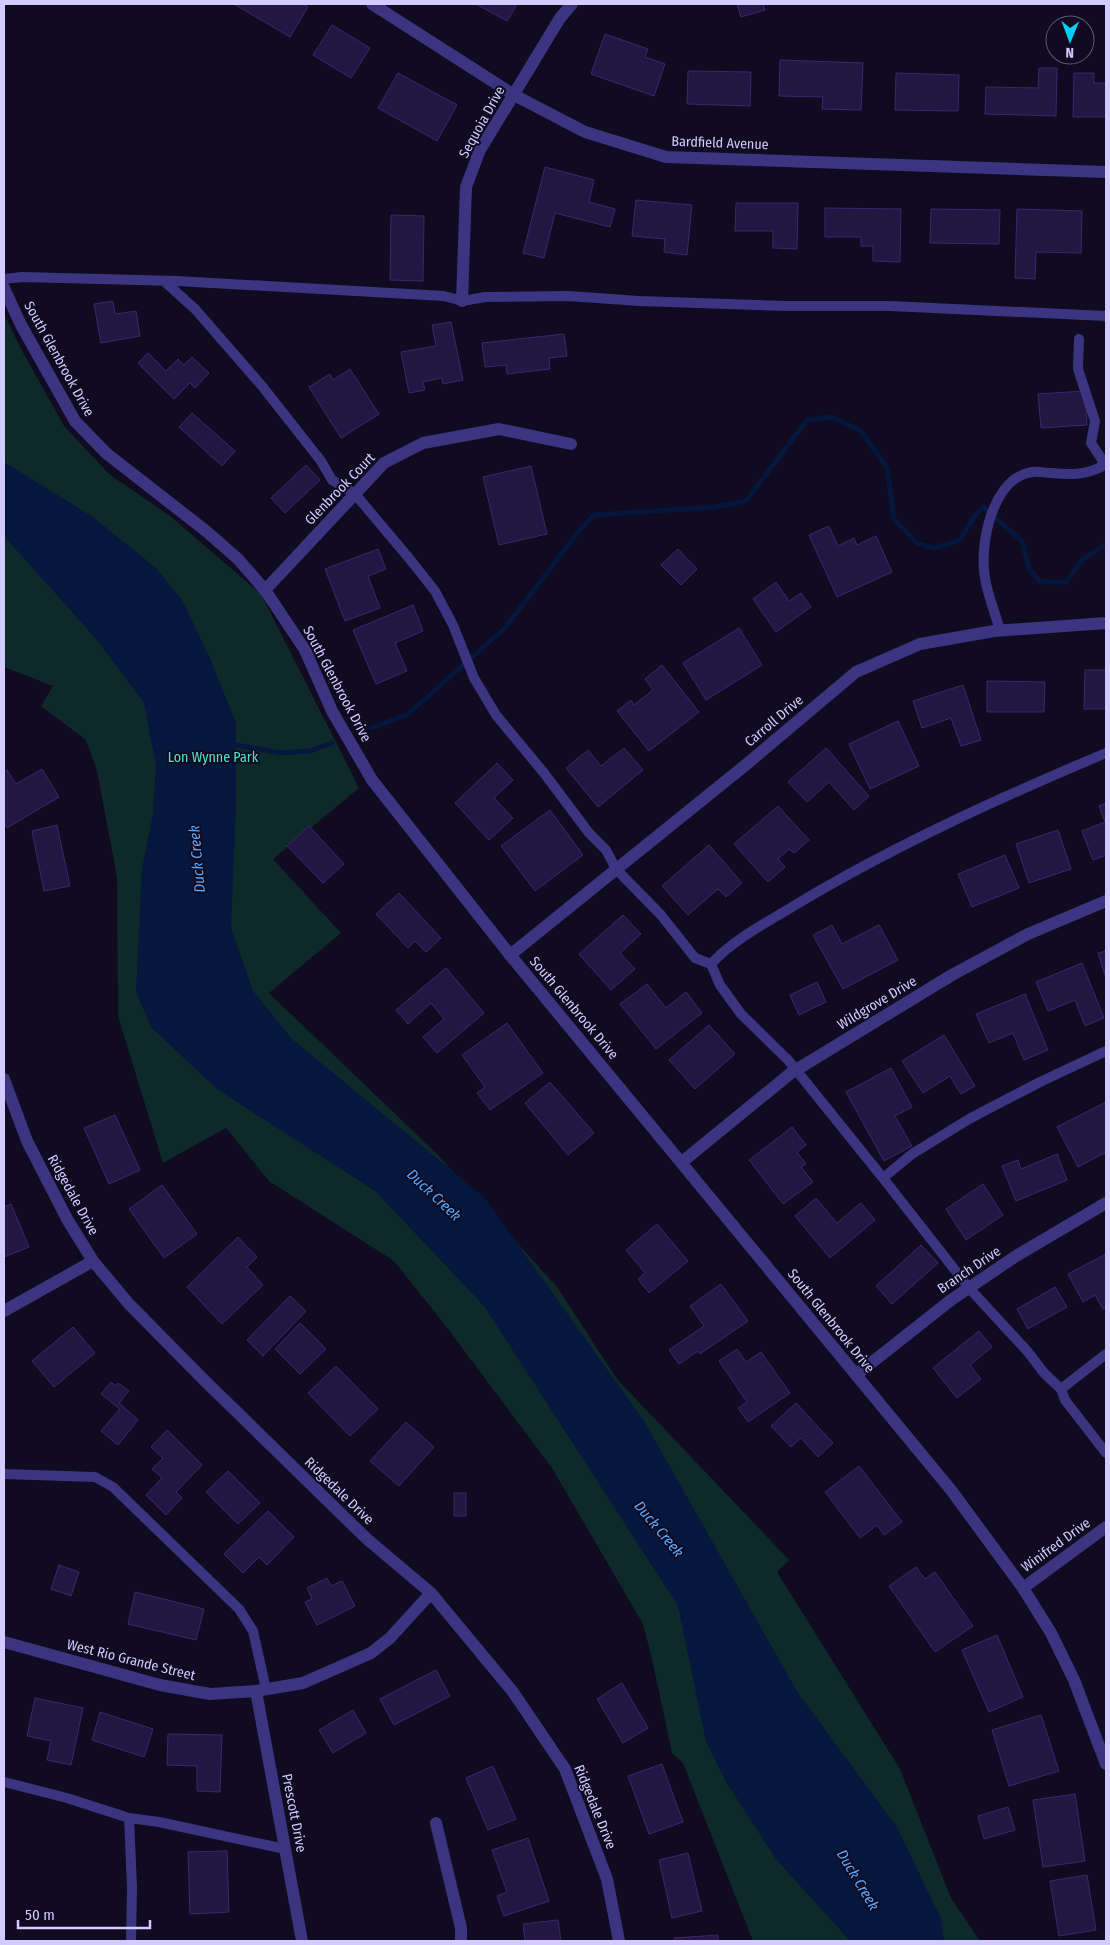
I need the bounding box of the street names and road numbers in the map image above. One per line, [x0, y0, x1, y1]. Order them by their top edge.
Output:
street label: Sequoia Drive [455, 83, 509, 161]
street label: Bardfield Avenue [671, 133, 769, 153]
street label: South Glenbrook Drive [20, 298, 98, 420]
street label: Glenbrook Court [301, 449, 379, 529]
street label: South Glenbrook Drive [299, 623, 375, 745]
street label: Carroll Drive [741, 692, 807, 750]
street label: South Glenbrook Drive [526, 953, 622, 1063]
street label: Wildgrove Drive [834, 973, 920, 1033]
street label: Ridgedale Drive [44, 1152, 102, 1238]
street label: Branch Drive [934, 1243, 1004, 1297]
street label: South Glenbrook Drive [784, 1266, 878, 1377]
street label: Ridgedale Drive [301, 1454, 377, 1528]
street label: Winifred Drive [1018, 1514, 1094, 1576]
street label: West Rio Grande Street [65, 1636, 197, 1684]
street label: Ridgedale Drive [570, 1762, 620, 1852]
street label: Prescott Drive [278, 1772, 310, 1854]

